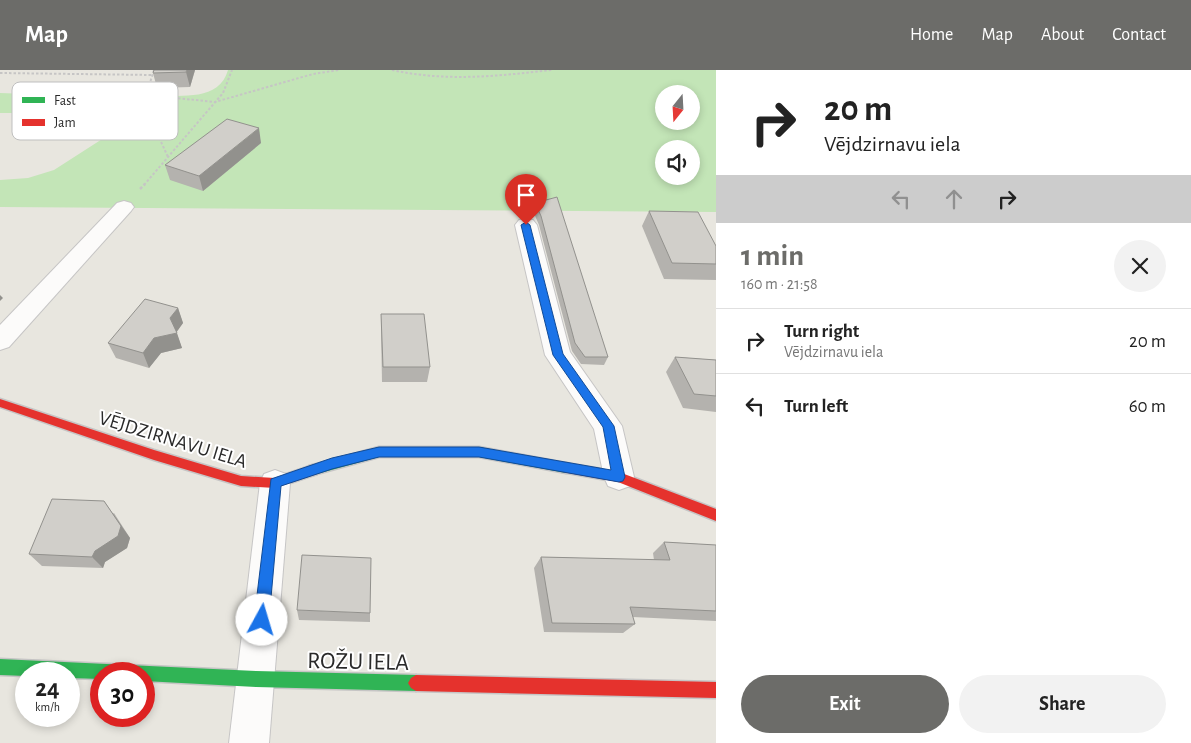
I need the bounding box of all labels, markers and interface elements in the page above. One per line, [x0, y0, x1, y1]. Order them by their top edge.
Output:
text: Map [25, 23, 68, 47]
text: Home [910, 26, 953, 44]
text: Map [981, 26, 1013, 44]
text: About [1041, 26, 1084, 44]
text: Contact [1112, 26, 1166, 44]
legend [12, 82, 178, 140]
north arrow [655, 85, 700, 130]
map controls [655, 85, 700, 185]
icon: right [741, 90, 806, 155]
text: 20 m [824, 92, 892, 127]
text: Fast [54, 94, 76, 108]
text: Jam [54, 116, 76, 130]
text: Vējdzirnavu iela [824, 133, 961, 155]
button: sound [655, 140, 700, 185]
pin [505, 174, 547, 225]
icon: arrive [512, 181, 540, 209]
icon: left [887, 185, 915, 213]
icon: ahead [940, 185, 968, 213]
icon: right [993, 185, 1021, 213]
button: close [1114, 240, 1166, 292]
text: 1 min [741, 241, 804, 271]
text: 160 m · 21:58 [741, 276, 818, 292]
text: Turn right [784, 322, 859, 341]
icon: right [741, 327, 769, 355]
text: 20 m [1129, 332, 1166, 351]
text: Vējdzirnavu iela [784, 344, 883, 360]
icon: left [741, 392, 769, 420]
text: Turn left [784, 397, 848, 416]
text: 60 m [1129, 397, 1166, 416]
street label: VĒJDZIRNAVU IELA [96, 408, 250, 472]
position arrow [235, 593, 287, 645]
street label: ROŽU IELA [307, 648, 409, 675]
speed limit sign: 30 [90, 662, 155, 727]
button: Exit [741, 675, 949, 733]
button: Share [959, 675, 1166, 733]
text: 24 [35, 676, 60, 701]
text: km/h [35, 701, 60, 713]

